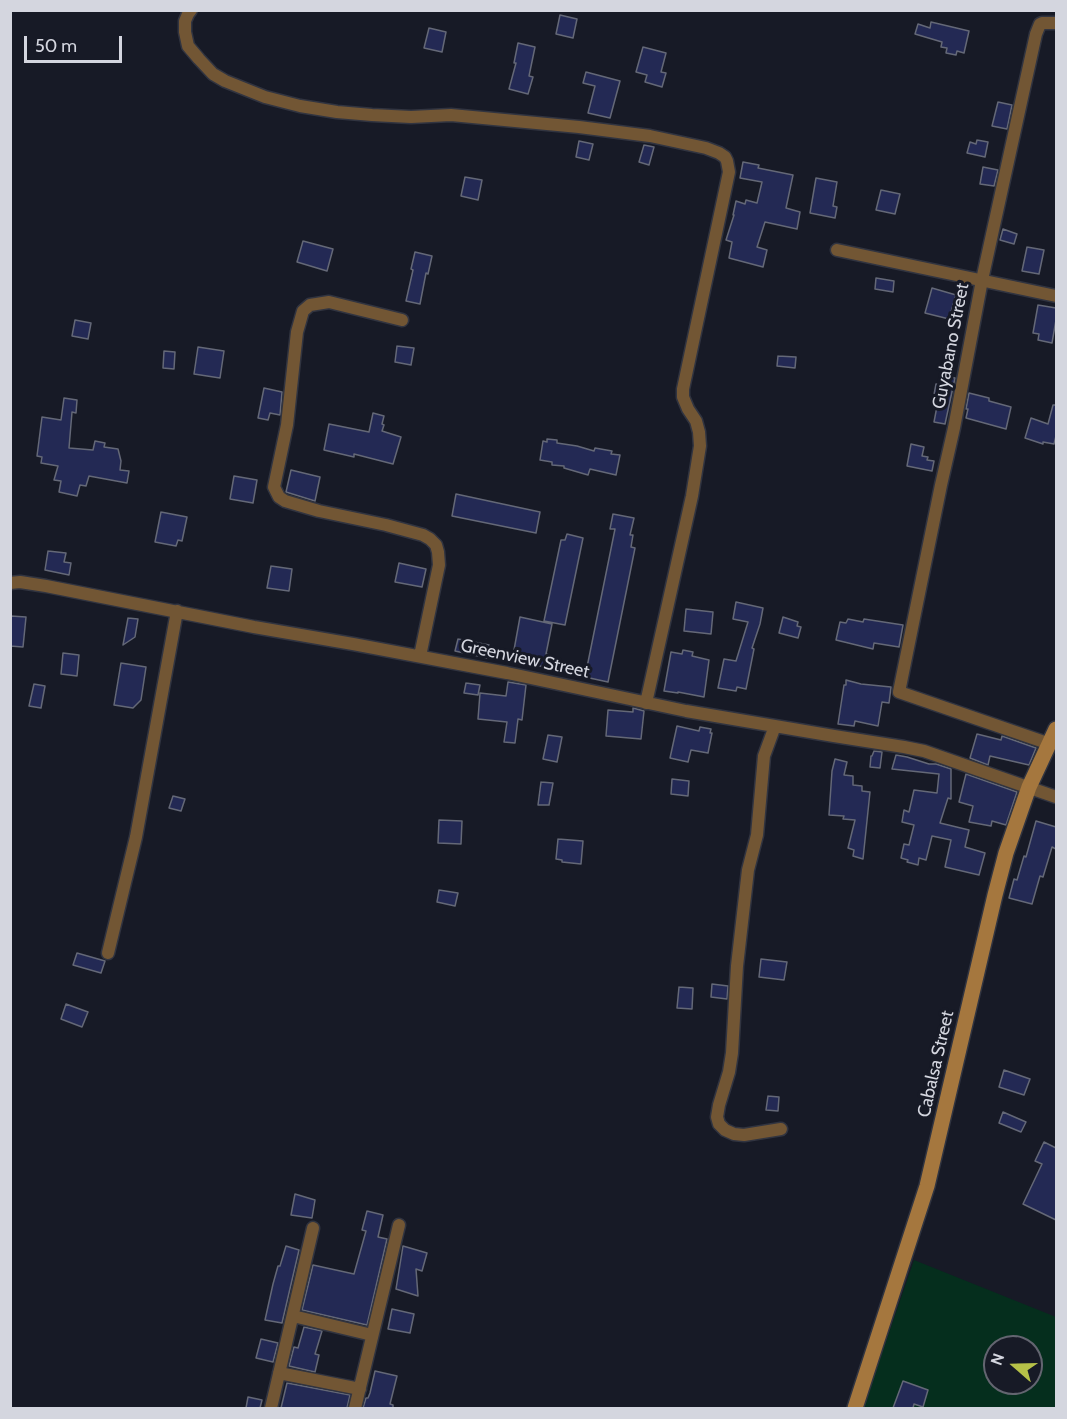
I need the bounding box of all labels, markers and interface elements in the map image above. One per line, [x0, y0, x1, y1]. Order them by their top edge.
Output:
scale bar [27, 24, 124, 62]
text: 50 m [35, 35, 77, 57]
street label: Guyabano Street [928, 281, 974, 411]
street label: Greenview Street [459, 635, 591, 683]
street label: Cabalsa Street [913, 1008, 959, 1120]
north arrow [983, 1335, 1043, 1395]
text: N [987, 1351, 1008, 1368]

